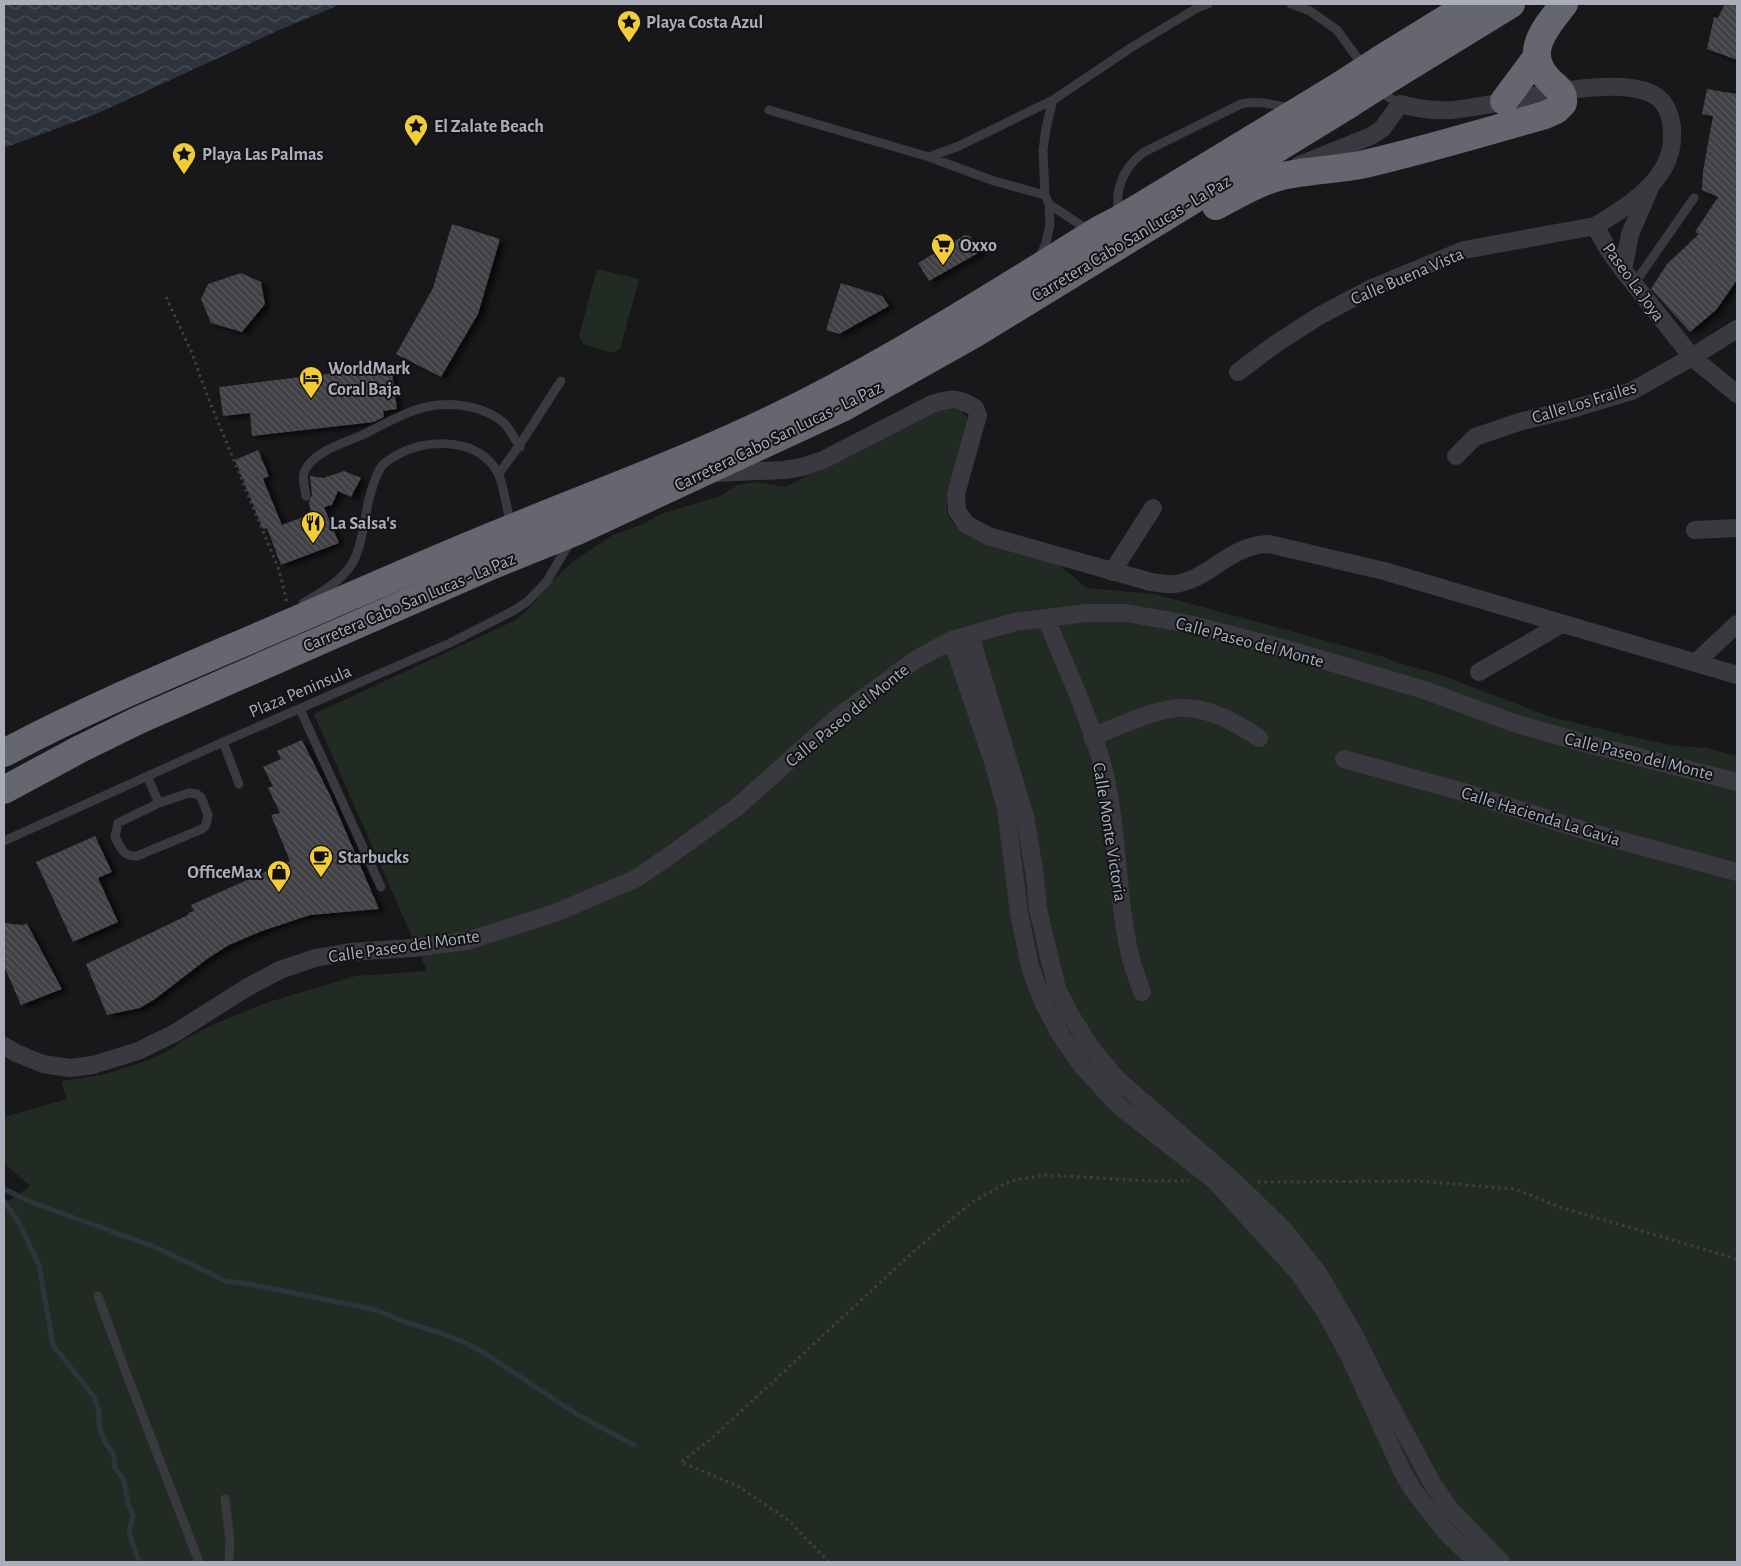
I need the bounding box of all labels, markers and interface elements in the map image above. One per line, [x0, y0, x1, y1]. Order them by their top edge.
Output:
place icon: Playa Costa Azul [616, 9, 642, 43]
place label: Playa Costa Azul [646, 14, 763, 32]
place icon: El Zalate Beach [403, 113, 429, 147]
place label: El Zalate Beach [434, 118, 544, 136]
place icon: Playa Las Palmas [171, 141, 197, 175]
place label: Playa Las Palmas [202, 146, 324, 164]
street label: Carretera Cabo San Lucas - La Paz [1029, 172, 1234, 305]
supermarket icon: Oxxo [930, 232, 956, 266]
place label: Oxxo [960, 237, 997, 255]
street label: Paseo La Joya [1599, 240, 1668, 325]
street label: Calle Buena Vista [1348, 245, 1466, 309]
place label: WorldMark Coral Baja [328, 360, 410, 399]
hotel icon: WorldMark Coral Baja [298, 365, 324, 399]
street label: Carretera Cabo San Lucas - La Paz [672, 379, 885, 495]
street label: Calle Los Frailes [1530, 379, 1639, 427]
restaurant icon: La Salsa's [300, 510, 326, 544]
place label: La Salsa's [330, 515, 397, 533]
street label: Carretera Cabo San Lucas - La Paz [301, 550, 518, 656]
street label: Calle Paseo del Monte [1174, 615, 1326, 671]
street label: Calle Paseo del Monte [783, 661, 913, 771]
street label: Plaza Peninsula [247, 662, 354, 722]
street label: Calle Paseo del Monte [1563, 730, 1715, 784]
street label: Calle Monte Victoria [1089, 761, 1129, 903]
street label: Calle Hacienda La Gavia [1459, 784, 1622, 850]
cafe icon: Starbucks [308, 844, 334, 878]
place label: Starbucks [338, 849, 409, 867]
shop icon: OfficeMax [266, 859, 292, 893]
place label: OfficeMax [187, 864, 263, 882]
street label: Calle Paseo del Monte [327, 927, 481, 967]

